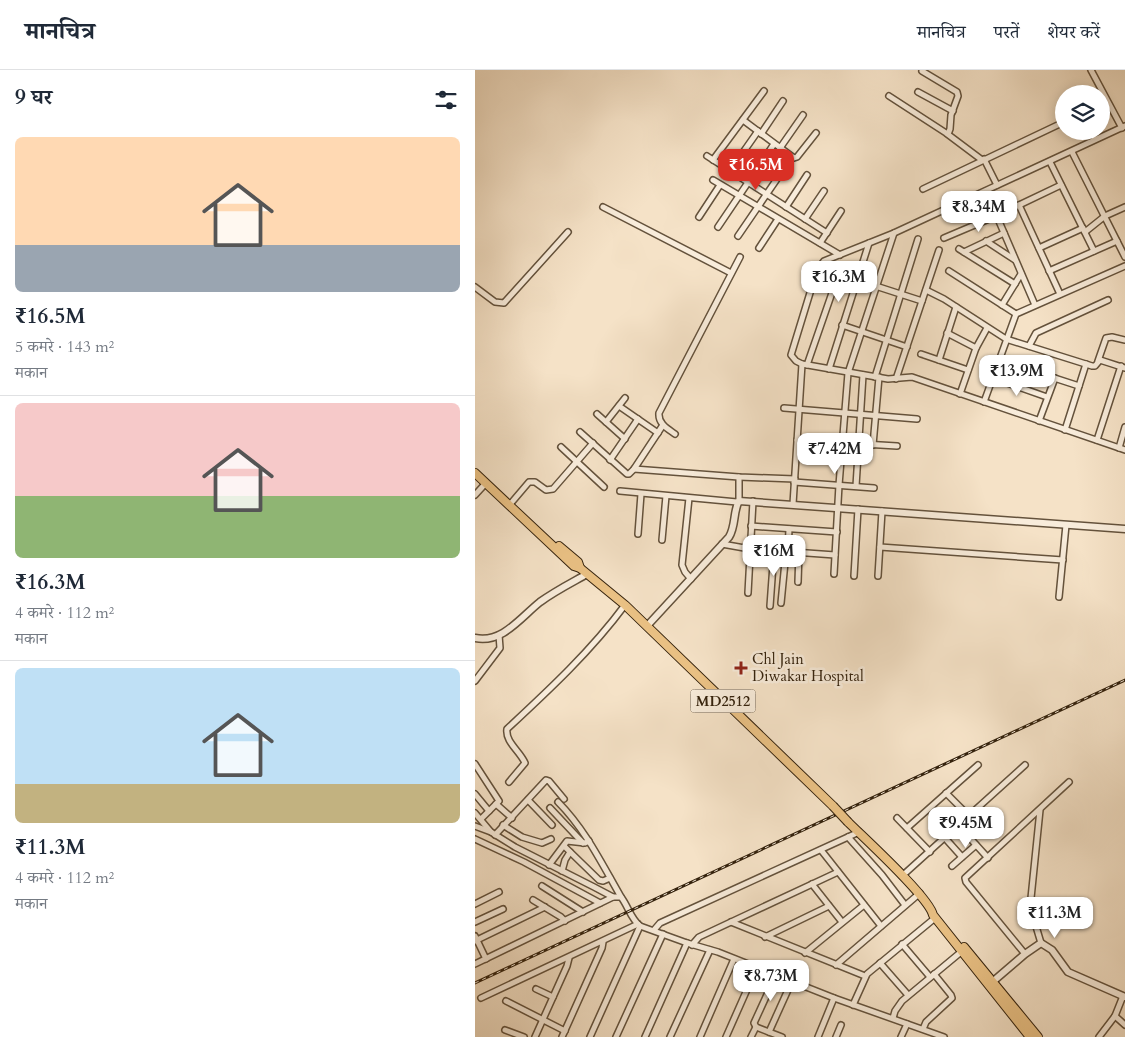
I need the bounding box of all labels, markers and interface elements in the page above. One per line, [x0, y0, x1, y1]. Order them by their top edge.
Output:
text: मानचित्र [25, 15, 95, 48]
text: मानचित्र [917, 20, 966, 45]
text: परतें [994, 20, 1019, 45]
text: शेयर करें [1047, 20, 1100, 45]
text: 9 घर [15, 83, 52, 112]
map controls [1055, 85, 1110, 140]
button: layers [1055, 85, 1110, 140]
icon: filters [432, 86, 460, 114]
pin: ₹16.5M [715, 148, 797, 191]
text: ₹16.5M [729, 154, 783, 176]
icon: home [193, 170, 283, 260]
pin: ₹8.34M [938, 190, 1020, 233]
text: ₹8.34M [952, 196, 1006, 218]
pin: ₹16.3M [798, 260, 880, 303]
text: ₹16.3M [812, 266, 866, 288]
text: ₹16.5M [15, 302, 86, 331]
text: 5 कमरे · 143 m² [15, 336, 114, 358]
pin: ₹13.9M [976, 354, 1058, 397]
text: ₹13.9M [990, 360, 1044, 382]
text: मकान [15, 362, 47, 384]
pin: ₹7.42M [794, 432, 876, 475]
icon: home [193, 435, 283, 525]
text: ₹7.42M [808, 438, 862, 460]
pin: ₹16M [744, 534, 804, 577]
text: ₹16M [754, 540, 794, 562]
text: ₹16.3M [15, 568, 86, 597]
text: 4 कमरे · 112 m² [15, 602, 114, 624]
text: मकान [15, 628, 47, 650]
place label: Chl Jain Diwakar Hospital [752, 649, 864, 686]
marker: Chl Jain Diwakar Hospital [734, 661, 748, 675]
road number: MD2512 [691, 690, 755, 712]
icon: home [193, 700, 283, 790]
pin: ₹9.45M [925, 806, 1007, 849]
text: ₹9.45M [939, 812, 993, 834]
text: ₹11.3M [15, 833, 86, 862]
text: 4 कमरे · 112 m² [15, 867, 114, 889]
text: मकान [15, 893, 47, 915]
pin: ₹11.3M [1014, 896, 1096, 939]
text: ₹11.3M [1028, 902, 1082, 924]
pin: ₹8.73M [730, 960, 812, 1002]
text: ₹8.73M [744, 965, 798, 987]

